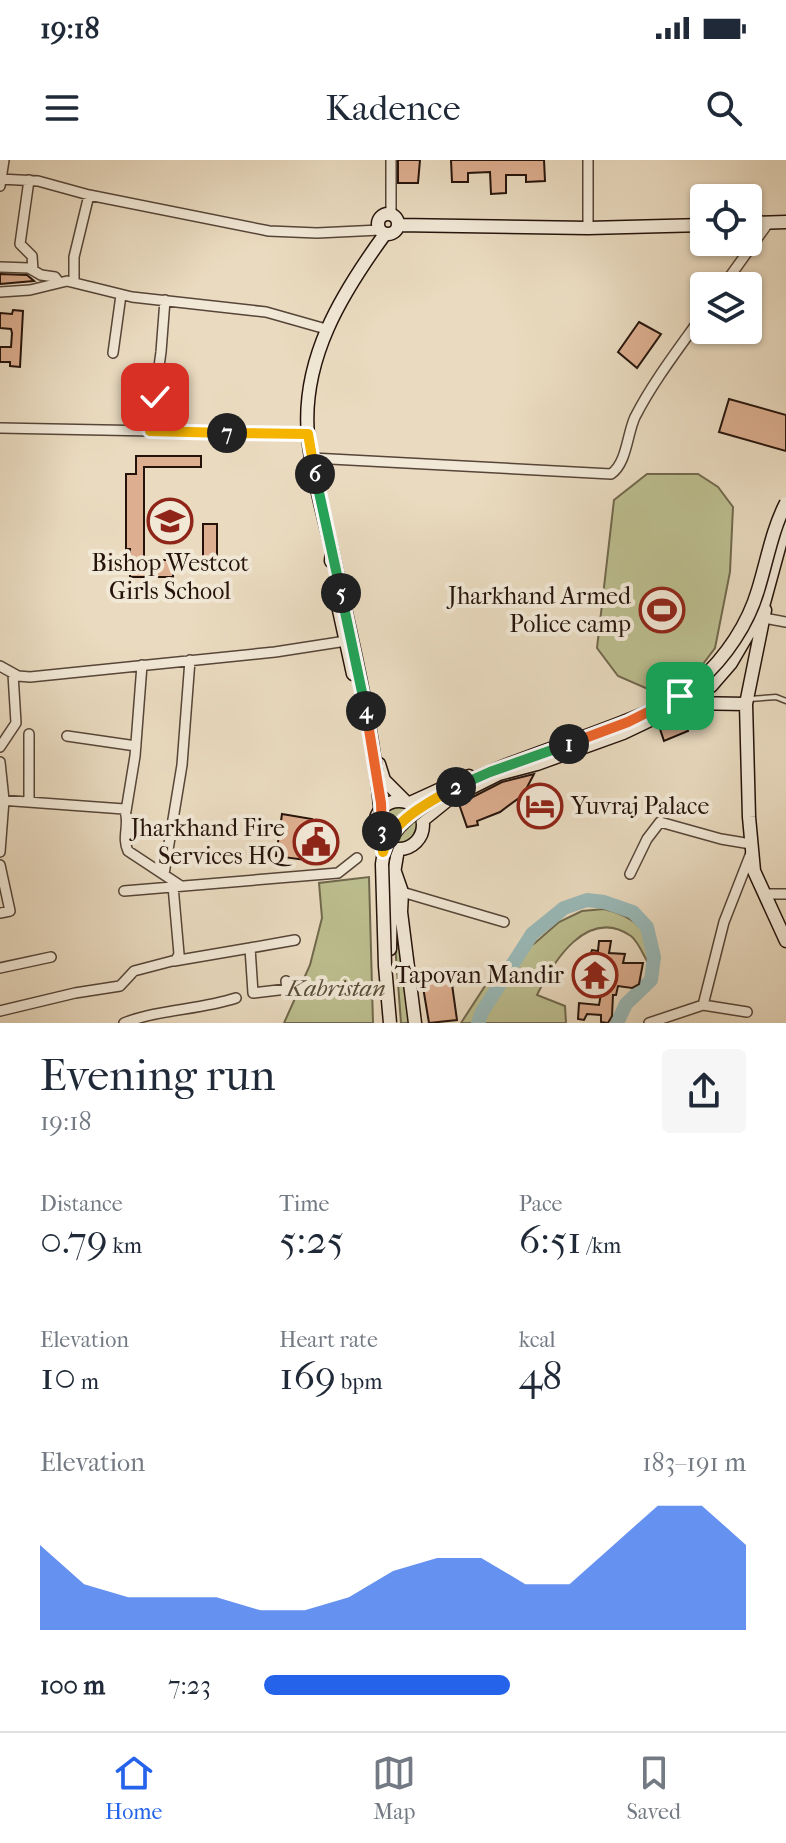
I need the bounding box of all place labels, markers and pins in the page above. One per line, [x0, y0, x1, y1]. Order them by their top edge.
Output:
pin [121, 363, 189, 431]
pin: 7 [207, 413, 247, 453]
pin: 6 [295, 454, 335, 494]
school or university icon: Bishop Westcot Girls School [146, 497, 194, 545]
place label: Bishop Westcot Girls School [91, 549, 249, 605]
pin: 5 [321, 573, 361, 613]
place label: Jharkhand Armed Police camp [446, 582, 632, 638]
sports icon: Jharkhand Armed Police camp [638, 586, 686, 634]
pin [646, 662, 714, 730]
pin: 4 [346, 691, 386, 731]
pin: 1 [549, 724, 589, 764]
pin: 2 [436, 767, 476, 807]
hotel icon: Yuvraj Palace [516, 782, 564, 830]
place label: Yuvraj Palace [570, 792, 709, 820]
pin: 3 [362, 811, 402, 851]
place label: Jharkhand Fire Services HQ [129, 814, 292, 870]
public building icon: Jharkhand Fire Services HQ [292, 818, 340, 866]
temple icon: Tapovan Mandir [571, 951, 619, 999]
place label: Tapovan Mandir [395, 961, 565, 989]

